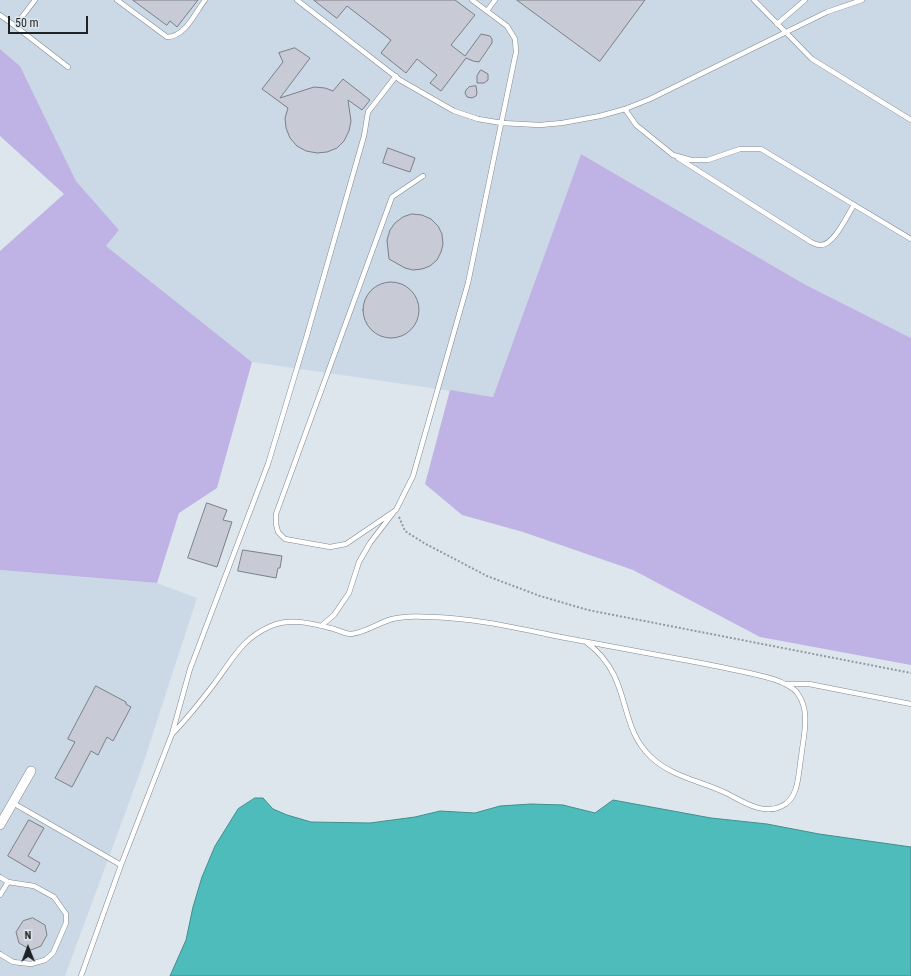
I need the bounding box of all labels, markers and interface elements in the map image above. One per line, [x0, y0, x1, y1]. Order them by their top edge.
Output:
scale bar [10, 8, 90, 34]
text: 50 m [15, 16, 39, 30]
north arrow [8, 928, 48, 968]
text: N [24, 929, 31, 942]

